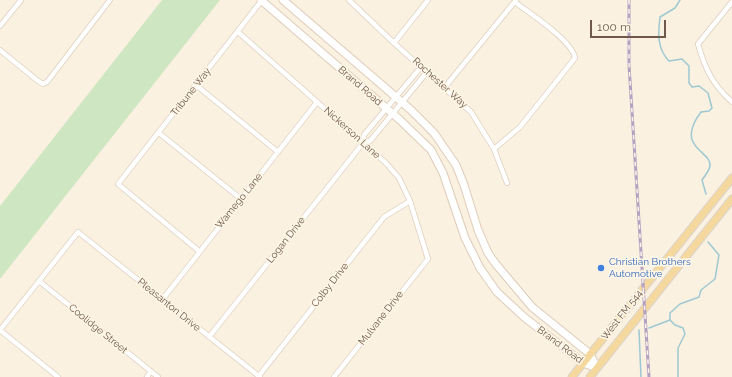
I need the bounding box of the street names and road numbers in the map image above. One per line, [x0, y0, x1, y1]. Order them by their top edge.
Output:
street label: Rochester Way [410, 55, 470, 111]
street label: Brand Road [336, 64, 384, 108]
street label: Tribune Way [168, 65, 214, 119]
street label: Nickerson Lane [321, 104, 383, 162]
street label: Wamego Lane [213, 171, 265, 231]
street label: Logan Drive [264, 214, 308, 266]
street label: Colby Drive [309, 260, 351, 310]
street label: Pleasanton Drive [135, 276, 203, 334]
street label: Mulvane Drive [356, 288, 406, 348]
street label: West FM 544 [599, 288, 645, 342]
street label: Coolidge Street [66, 302, 130, 356]
street label: Brand Road [535, 324, 585, 366]

